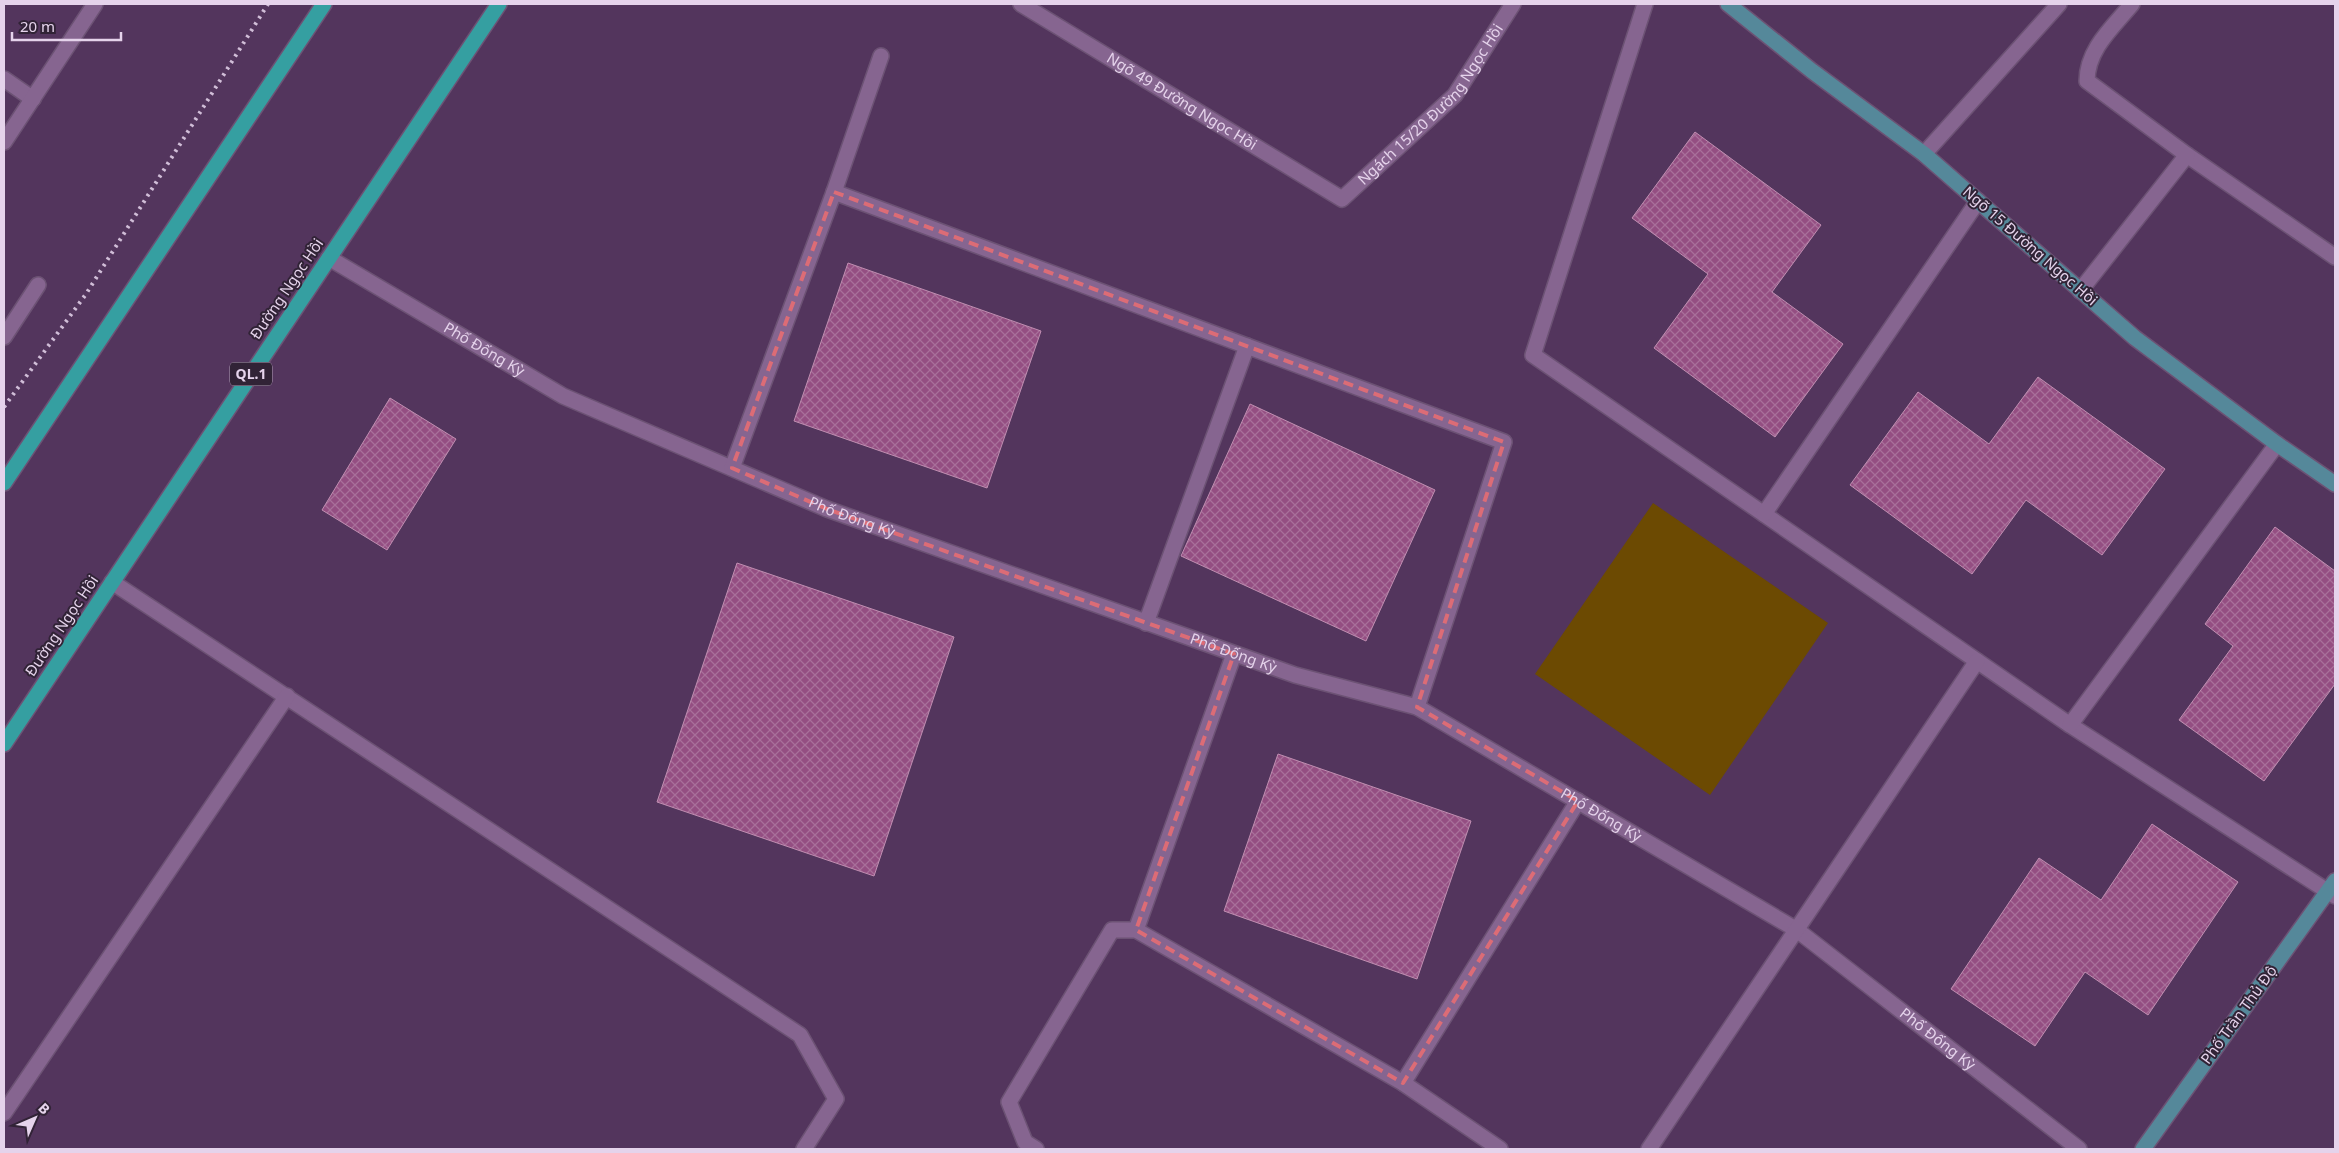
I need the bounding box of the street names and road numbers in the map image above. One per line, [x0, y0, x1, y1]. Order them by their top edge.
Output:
street label: Ngách 15/20 Đường Ngọc Hồi [1353, 20, 1507, 189]
street label: Ngõ 49 Đường Ngọc Hồi [1103, 47, 1261, 154]
street label: Ngõ 15 Đường Ngọc Hồi [1959, 181, 2102, 309]
street label: Đường Ngọc Hồi [245, 234, 327, 343]
street label: Phố Đống Kỳ [440, 317, 529, 380]
road number: QL.1 [230, 362, 272, 386]
street label: Phố Đống Kỳ [806, 491, 898, 542]
street label: Đường Ngọc Hồi [20, 571, 102, 680]
street label: Phố Đống Kỳ [1188, 628, 1280, 677]
street label: Phố Đống Kỳ [1557, 783, 1646, 846]
street label: Phố Trần Thủ Độ [2196, 961, 2281, 1068]
street label: Phố Đống Kỳ [1896, 1003, 1980, 1074]

